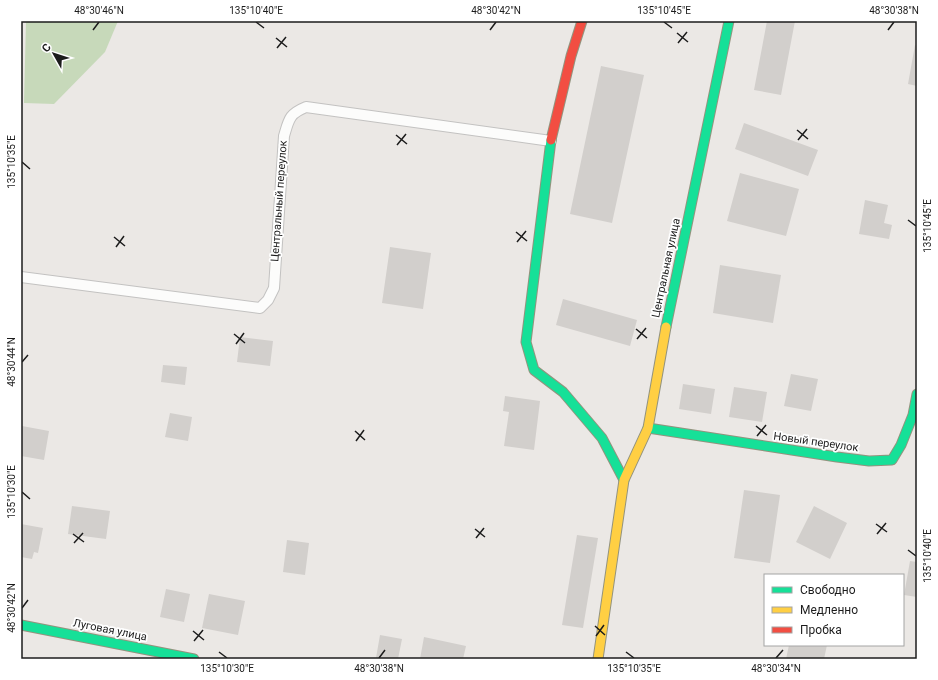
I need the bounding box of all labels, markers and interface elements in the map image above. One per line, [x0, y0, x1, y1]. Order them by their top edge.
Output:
text: 48°30'46"N [74, 5, 124, 16]
text: 135°10'40"E [229, 5, 283, 16]
text: 48°30'42"N [471, 5, 521, 16]
text: 135°10'45"E [637, 5, 691, 16]
text: 48°30'38"N [869, 5, 919, 16]
north arrow [34, 34, 74, 74]
text: С [39, 41, 54, 55]
text: 135°10'35"E [6, 135, 17, 189]
street label: Центральный переулок [268, 140, 290, 262]
text: 135°10'45"E [922, 199, 933, 253]
street label: Центральная улица [649, 217, 683, 319]
text: 48°30'44"N [6, 337, 17, 387]
street label: Новый переулок [773, 430, 859, 454]
text: 135°10'30"E [6, 465, 17, 519]
text: 135°10'40"E [922, 529, 933, 583]
legend [764, 574, 904, 646]
text: 48°30'42"N [6, 583, 17, 633]
text: Свободно [800, 583, 856, 597]
text: Медленно [800, 603, 858, 617]
street label: Луговая улица [72, 616, 148, 644]
text: Пробка [800, 623, 842, 637]
text: 135°10'30"E [200, 663, 254, 674]
text: 48°30'38"N [354, 663, 404, 674]
text: 135°10'35"E [607, 663, 661, 674]
text: 48°30'34"N [751, 663, 801, 674]

